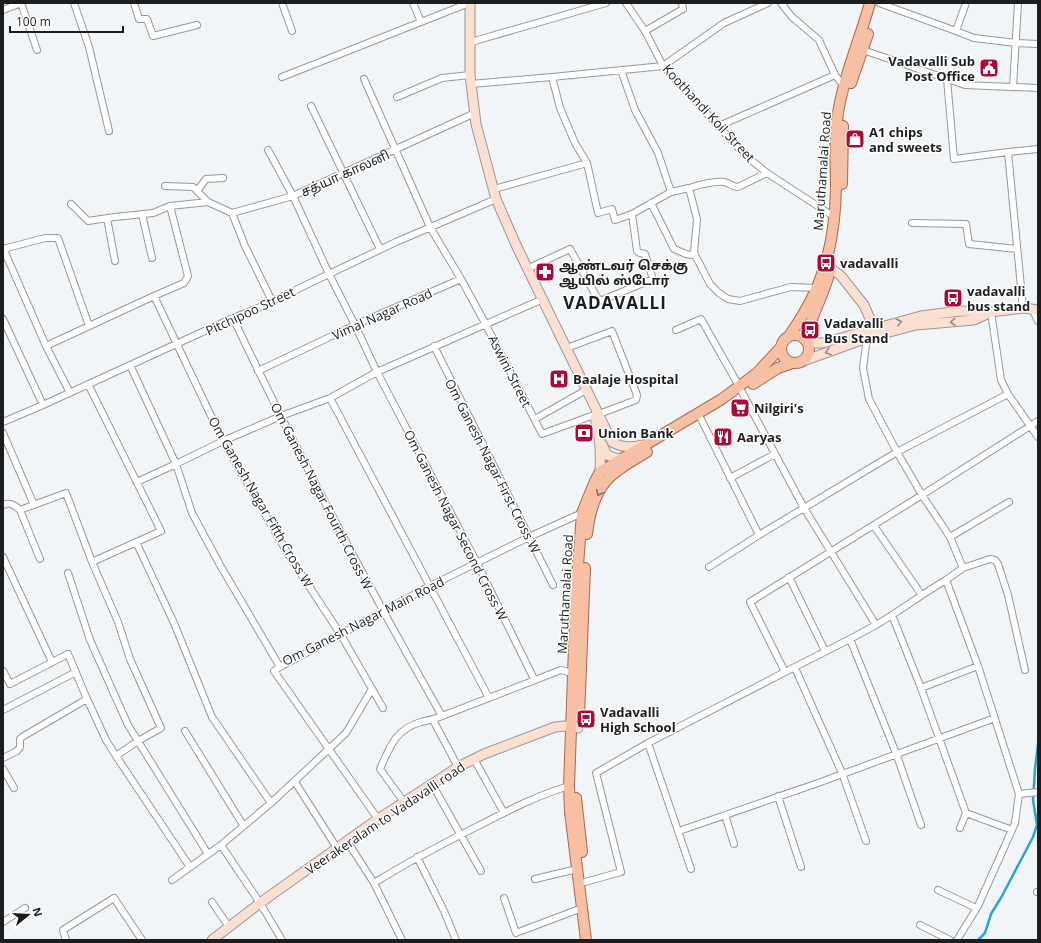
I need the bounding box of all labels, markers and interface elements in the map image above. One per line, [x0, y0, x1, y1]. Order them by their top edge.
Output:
scale bar [10, 8, 123, 34]
text: 100 m [16, 13, 51, 30]
place label: Vadavalli Sub Post Office [888, 52, 975, 85]
public building icon: Vadavalli Sub Post Office [978, 57, 1000, 79]
street label: Koothandi Koil Street [659, 60, 759, 166]
street label: Maruthamalai Road [809, 111, 835, 231]
place label: A1 chips and sweets [869, 123, 942, 156]
shop icon: A1 chips and sweets [844, 128, 866, 150]
street label: சத்யா காலனி [298, 145, 392, 201]
bus stop icon: vadavalli [815, 252, 837, 274]
place label: vadavalli [840, 254, 899, 272]
place label: ஆண்டவர் செக்கு ஆயில் ஸ்டோர் [559, 256, 688, 290]
pharmacy icon: ஆண்டவர் செக்கு ஆயில் ஸ்டோர் [534, 261, 556, 283]
street label: Pitchipoo Street [202, 282, 298, 340]
place label: vadavalli bus stand [967, 282, 1030, 315]
street label: Vimal Nagar Road [329, 284, 435, 344]
bus stop icon: vadavalli bus stand [942, 287, 964, 309]
district label: VADAVALLI [563, 291, 667, 314]
place label: Vadavalli Bus Stand [824, 314, 889, 347]
one-way arrow [950, 317, 956, 326]
one-way arrow [896, 318, 903, 326]
bus stop icon: Vadavalli Bus Stand [799, 319, 821, 341]
street label: Aswini Street [484, 332, 536, 410]
one-way arrow [824, 347, 831, 356]
hospital icon: Baalaje Hospital [548, 368, 570, 390]
place label: Baalaje Hospital [573, 370, 678, 388]
street label: Om Ganesh Nagar First Cross W [441, 376, 545, 556]
supermarket icon: Nilgiri's [729, 397, 751, 419]
street label: Om Ganesh Nagar Fourth Cross W [267, 399, 377, 593]
place label: Nilgiri's [754, 399, 804, 417]
street label: Om Ganesh Nagar Fifth Cross W [205, 413, 317, 591]
bank icon: Union Bank [573, 422, 595, 444]
place label: Union Bank [598, 424, 674, 442]
restaurant icon: Aaryas [712, 426, 734, 448]
street label: Om Ganesh Nagar Second Cross W [400, 427, 512, 623]
place label: Aaryas [737, 428, 781, 446]
one-way arrow [596, 489, 604, 497]
street label: Maruthamalai Road [553, 534, 577, 654]
street label: Om Ganesh Nagar Main Road [279, 572, 447, 670]
place label: Vadavalli High School [600, 703, 676, 736]
bus stop icon: Vadavalli High School [575, 708, 597, 730]
street label: Veerakeralam to Vadavalli road [302, 758, 468, 878]
north arrow [8, 895, 48, 935]
text: N [29, 905, 47, 918]

